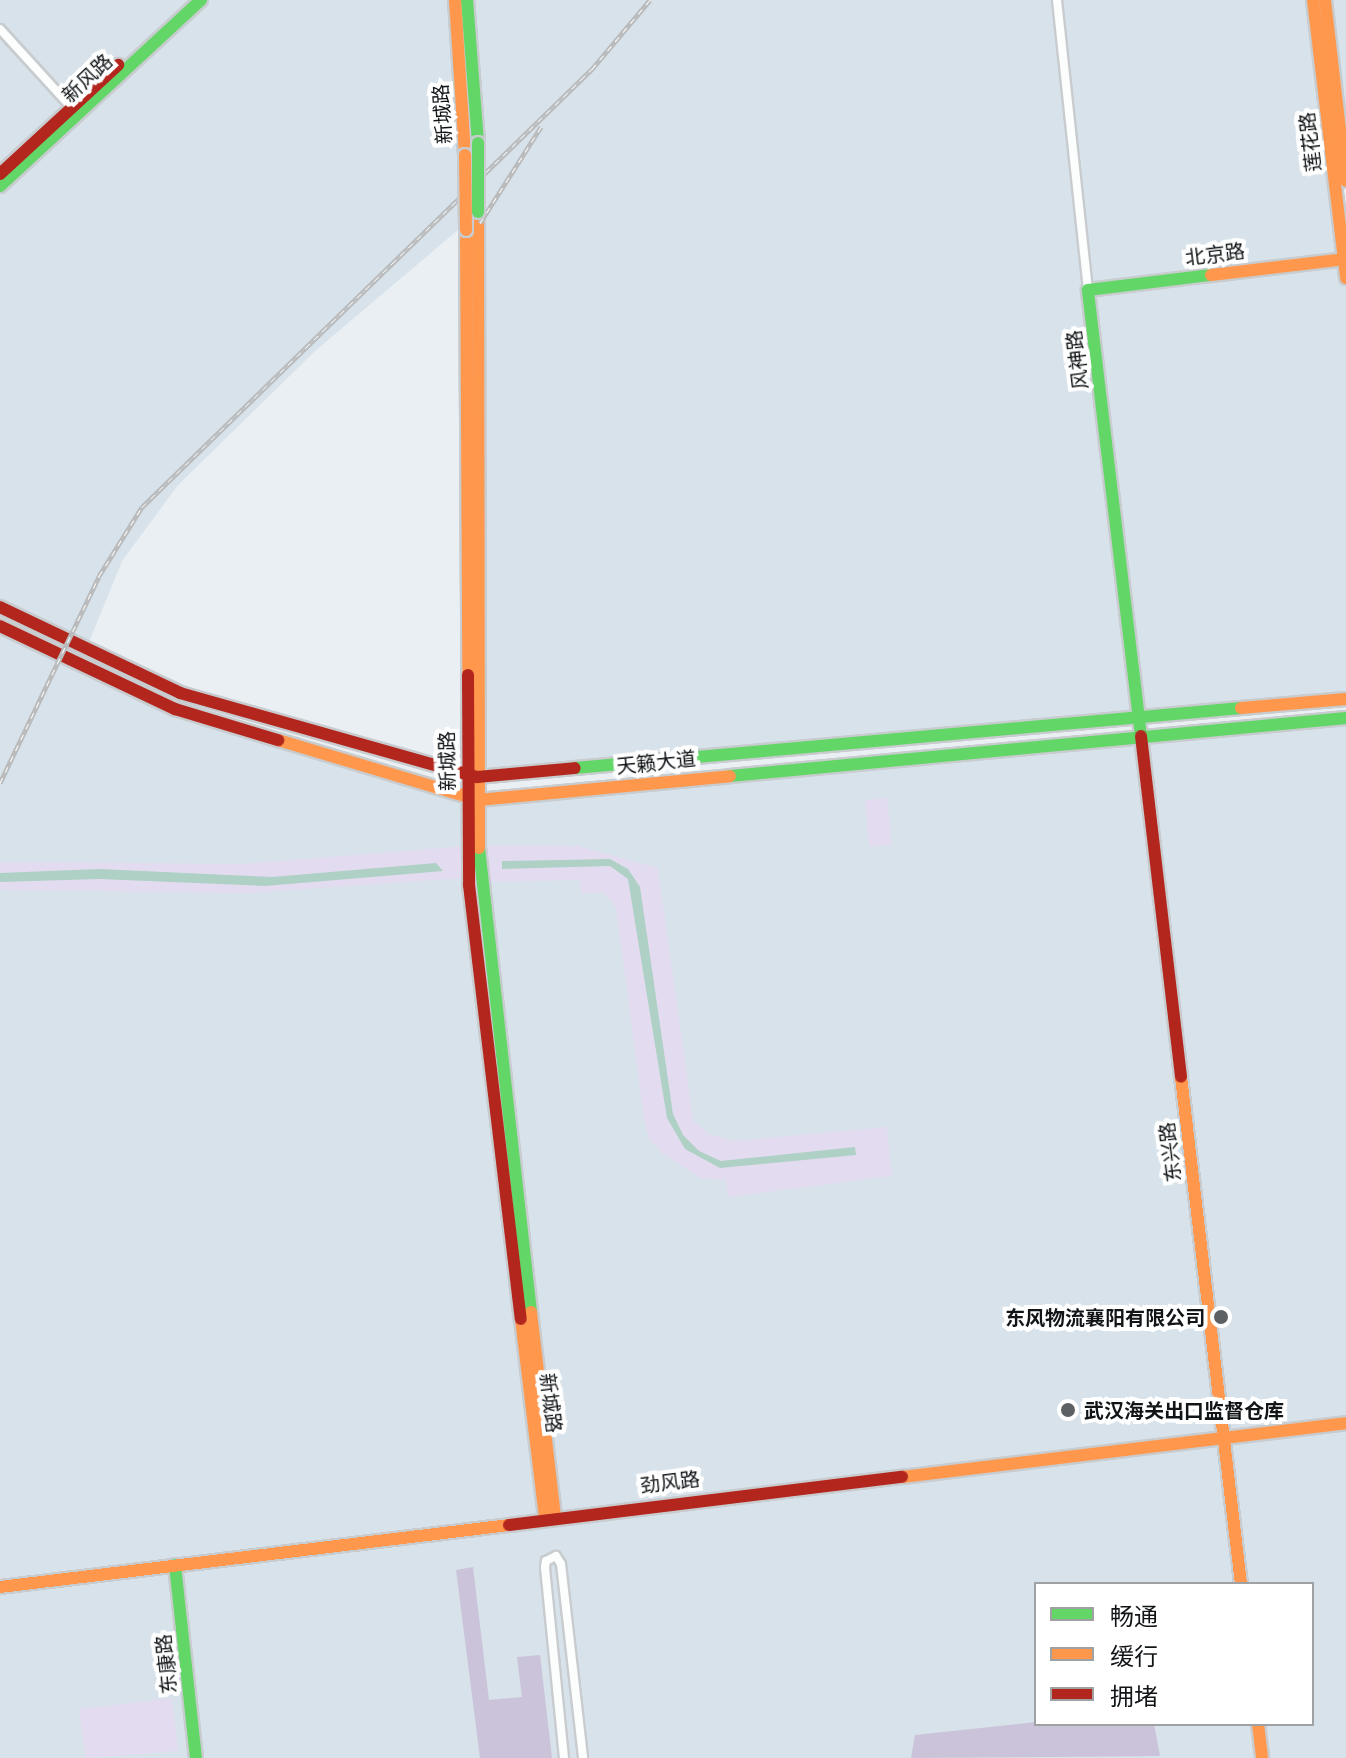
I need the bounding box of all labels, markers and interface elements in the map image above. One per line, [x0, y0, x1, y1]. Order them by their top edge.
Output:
street label: 新风路 [57, 49, 117, 107]
street label: 新城路 [428, 83, 456, 145]
street label: 莲花路 [1294, 111, 1326, 173]
street label: 北京路 [1184, 238, 1246, 270]
street label: 风神路 [1061, 329, 1093, 391]
street label: 新城路 [434, 731, 460, 791]
street label: 天籁大道 [615, 746, 697, 778]
street label: 东兴路 [1154, 1121, 1186, 1183]
place label: 东风物流襄阳有限公司 [1005, 1305, 1205, 1329]
marker: 东风物流襄阳有限公司 [1212, 1308, 1230, 1326]
street label: 新城路 [535, 1372, 567, 1434]
place label: 武汉海关出口监督仓库 [1084, 1398, 1284, 1422]
marker: 武汉海关出口监督仓库 [1059, 1401, 1077, 1419]
street label: 劲风路 [639, 1466, 701, 1498]
legend [1034, 1582, 1314, 1726]
text: 畅通 [1110, 1603, 1158, 1630]
street label: 东康路 [151, 1633, 181, 1695]
text: 缓行 [1110, 1643, 1158, 1670]
text: 拥堵 [1110, 1683, 1158, 1710]

